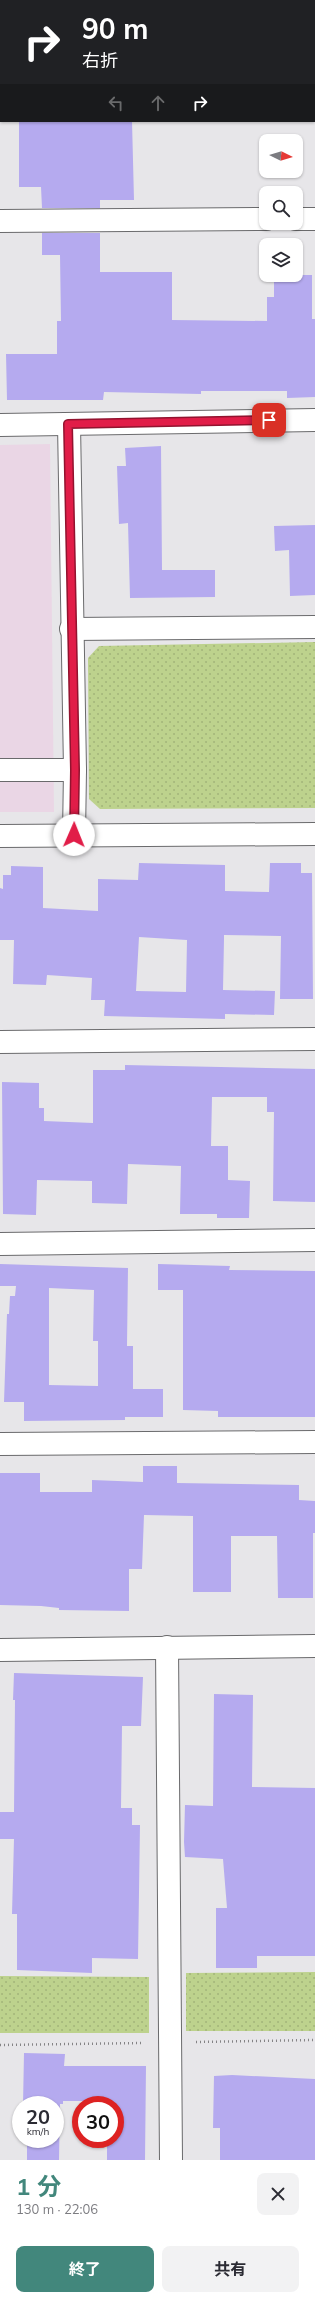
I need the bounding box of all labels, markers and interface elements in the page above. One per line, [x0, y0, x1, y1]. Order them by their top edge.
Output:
text: 90 m [82, 11, 148, 46]
icon: right [16, 16, 68, 68]
text: 右折 [82, 49, 118, 72]
icon: left [105, 92, 127, 114]
icon: ahead [147, 92, 169, 114]
icon: right [189, 92, 211, 114]
north arrow [259, 134, 303, 178]
map controls [259, 134, 303, 282]
button: search [259, 186, 303, 230]
button: layers [259, 238, 303, 282]
pin [252, 403, 286, 437]
icon: arrive [258, 409, 280, 431]
position arrow [53, 814, 95, 856]
speed limit sign: 30 [72, 2096, 124, 2148]
text: 20 [26, 2104, 50, 2129]
text: km/h [27, 2125, 49, 2138]
text: 1 分 [16, 2171, 61, 2201]
button: close [257, 2173, 299, 2215]
text: 130 m · 22:06 [16, 2201, 98, 2217]
button: 終了 [16, 2246, 154, 2292]
button: 共有 [162, 2246, 299, 2292]

